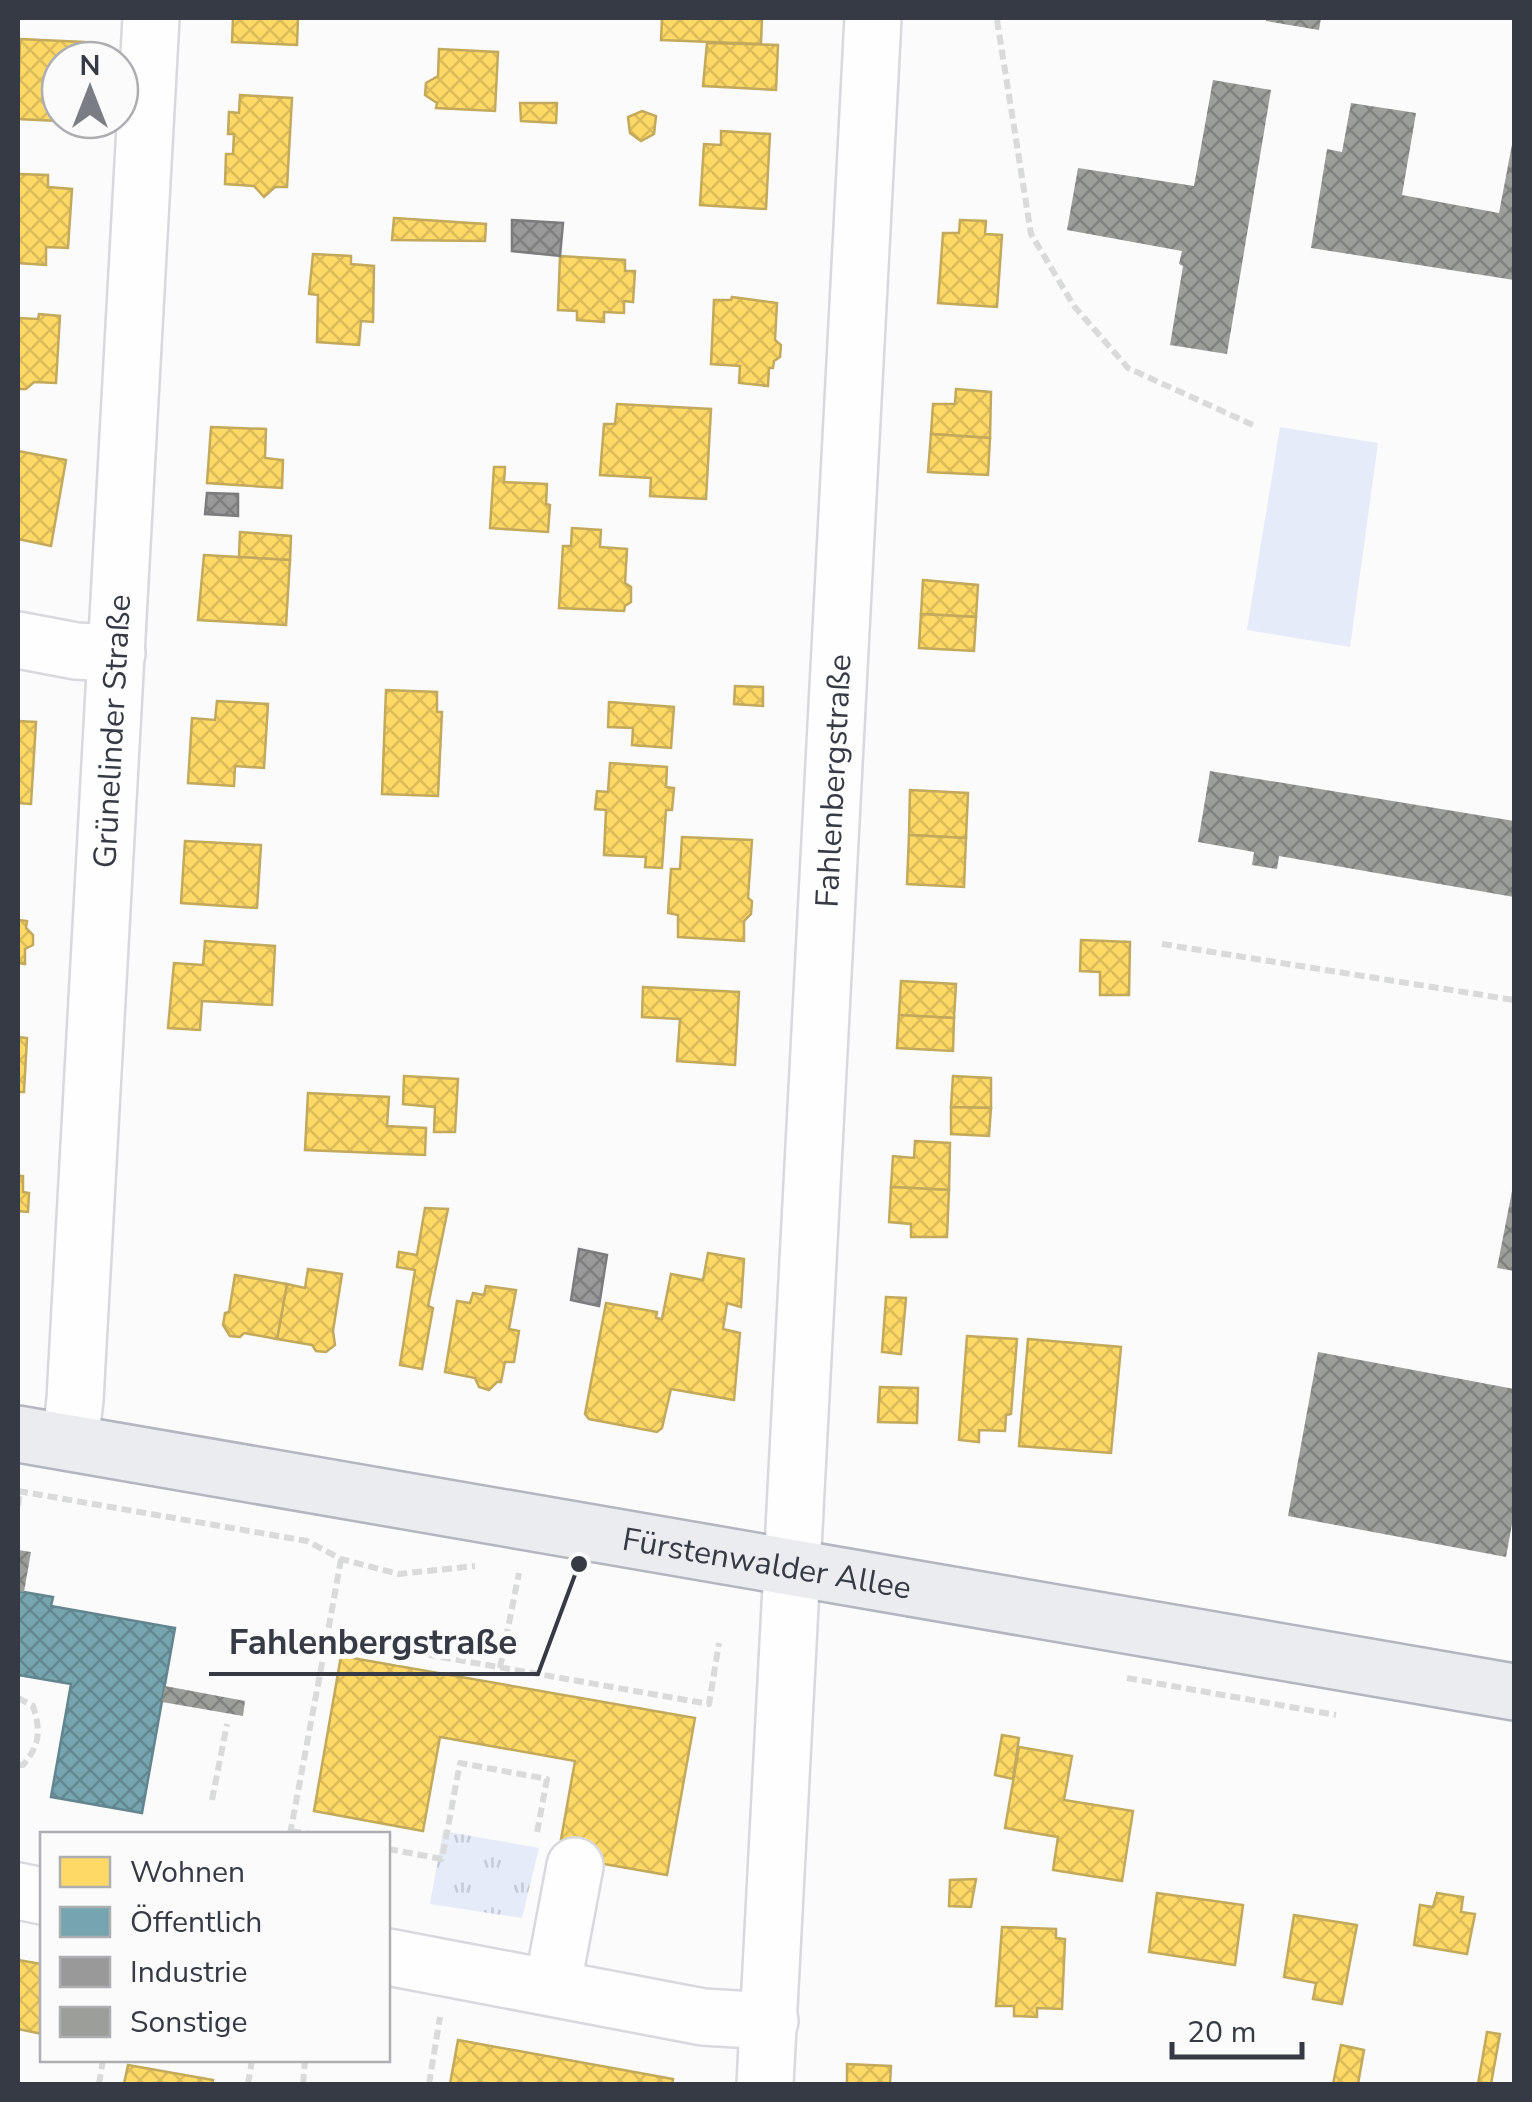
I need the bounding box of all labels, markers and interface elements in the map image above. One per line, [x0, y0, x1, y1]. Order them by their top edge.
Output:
north arrow [40, 40, 140, 140]
text: N [80, 47, 100, 85]
street label: Grünelinder Straße [83, 593, 141, 869]
street label: Fahlenbergstraße [806, 653, 862, 909]
street label: Fürstenwalder Allee [619, 1518, 914, 1610]
callout: Fahlenbergstraße [209, 1609, 538, 1674]
text: Fahlenbergstraße [229, 1619, 517, 1666]
legend [40, 1832, 390, 2062]
text: Wohnen [130, 1852, 245, 1893]
text: Öffentlich [130, 1902, 262, 1943]
text: Industrie [130, 1952, 247, 1993]
scale bar [1172, 1997, 1302, 2059]
text: Sonstige [130, 2002, 247, 2043]
text: 20 m [1187, 2012, 1256, 2053]

